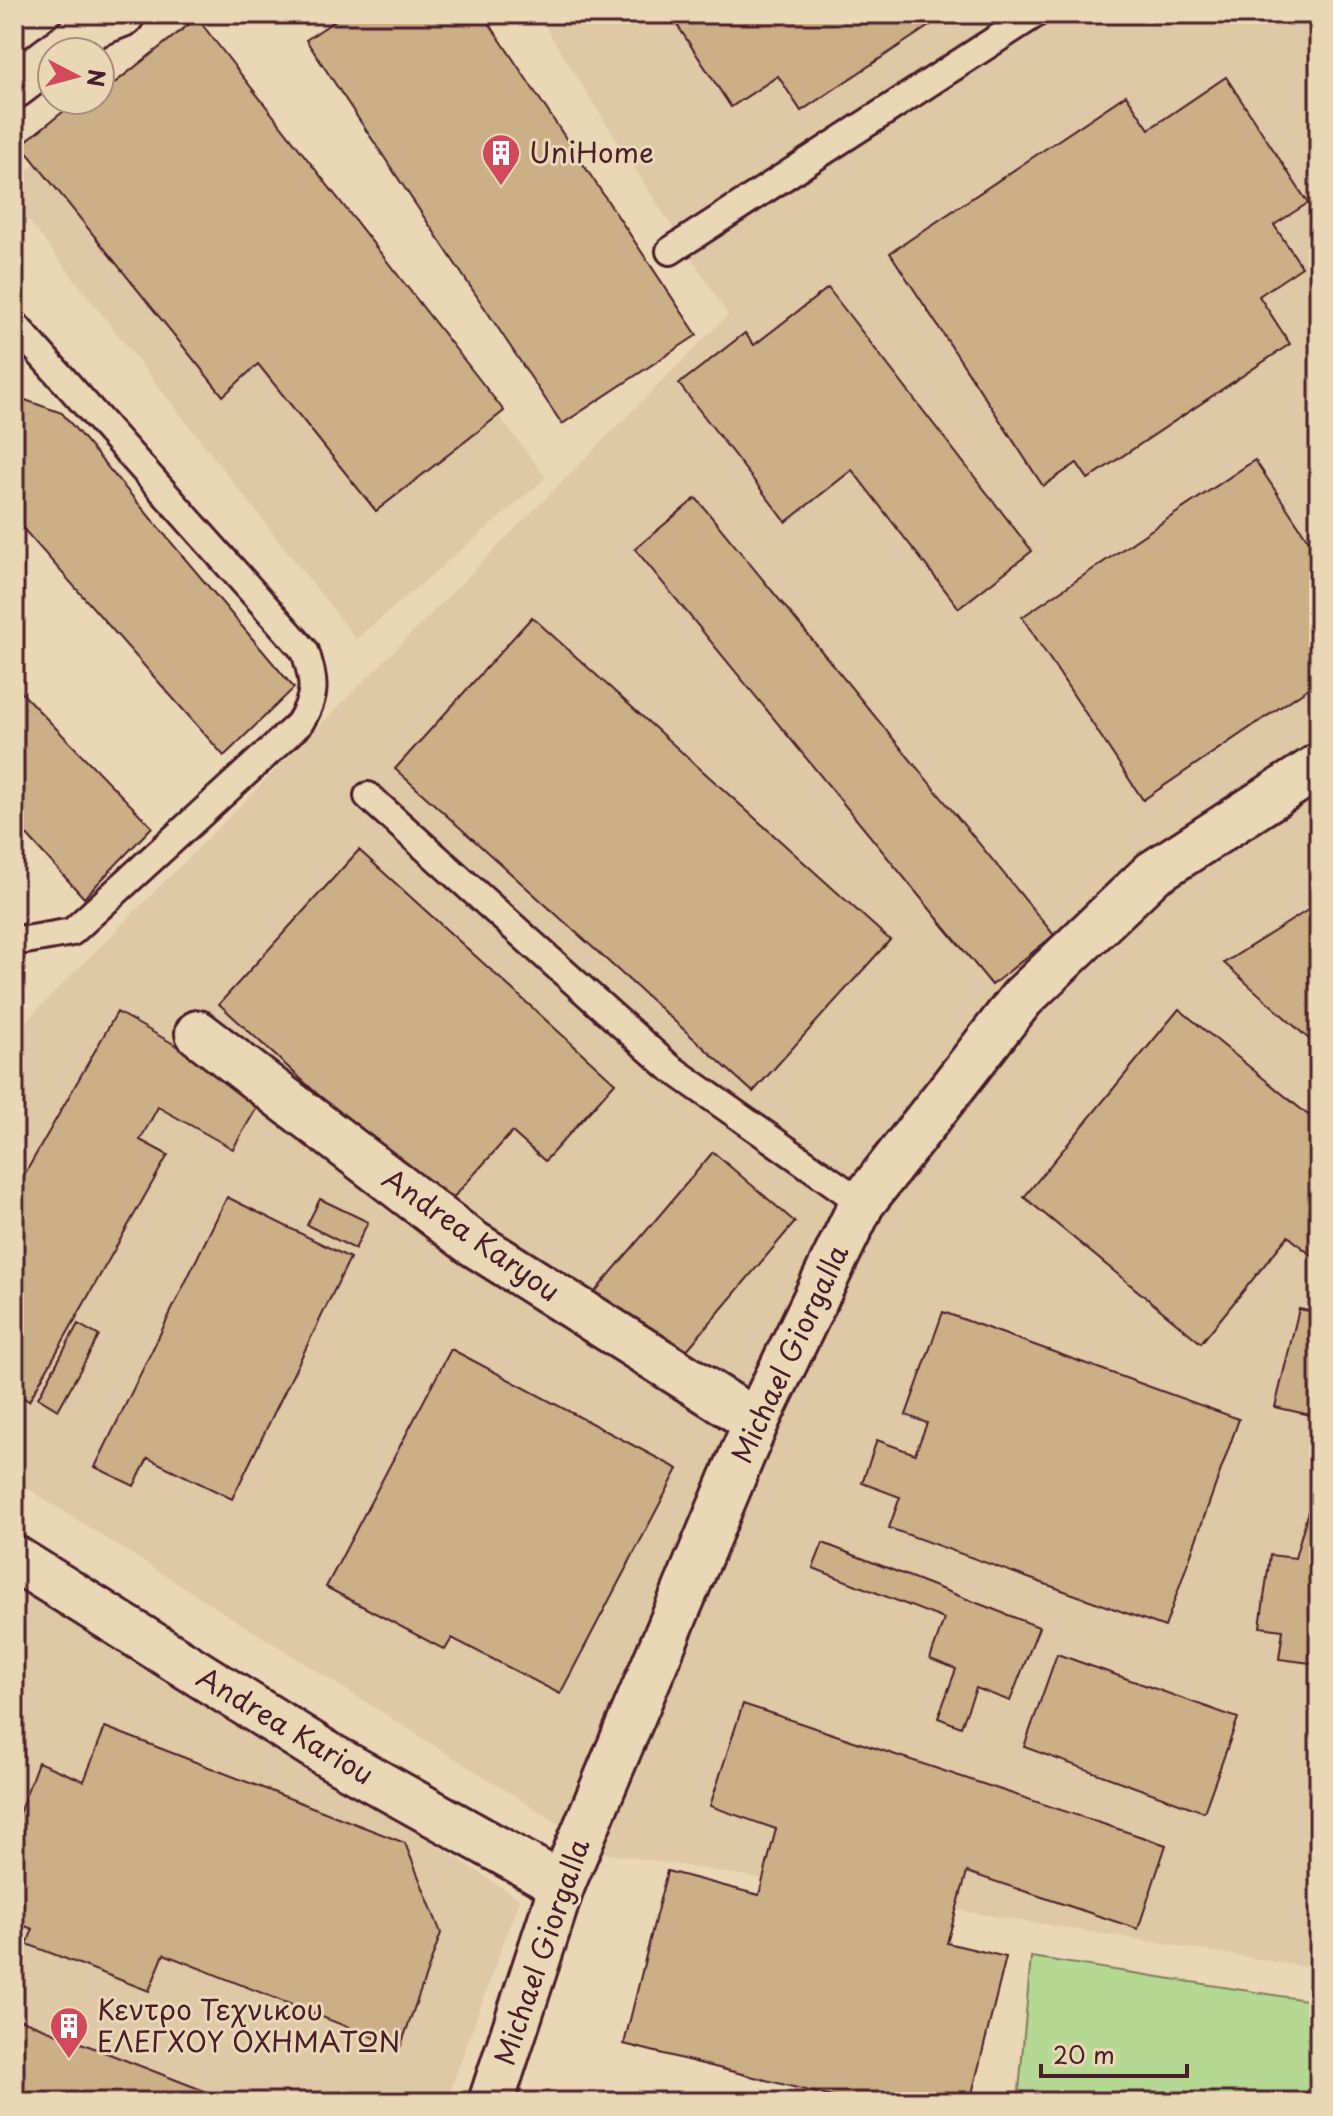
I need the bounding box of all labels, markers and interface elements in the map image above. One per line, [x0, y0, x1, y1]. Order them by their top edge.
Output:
north arrow [36, 36, 116, 116]
text: N [80, 68, 115, 89]
place label: UniHome [529, 130, 654, 173]
building icon: UniHome [480, 132, 522, 187]
street label: Andrea Karyou [374, 1156, 570, 1311]
street label: Michael Giorgalla [719, 1236, 858, 1470]
street label: Andrea Kariou [189, 1655, 382, 1795]
street label: Michael Giorgalla [482, 1832, 600, 2071]
place label: Κεντρο Τεχνικου ΕΛΕΓΧΟΥ ΟΧΗΜΑΤΩΝ [97, 1987, 400, 2062]
building icon: Κεντρο Τεχνικου ΕΛΕΓΧΟΥ ΟΧΗΜΑΤΩΝ [48, 2005, 90, 2060]
scale bar [1041, 2028, 1187, 2078]
text: 20 m [1053, 2036, 1115, 2072]

